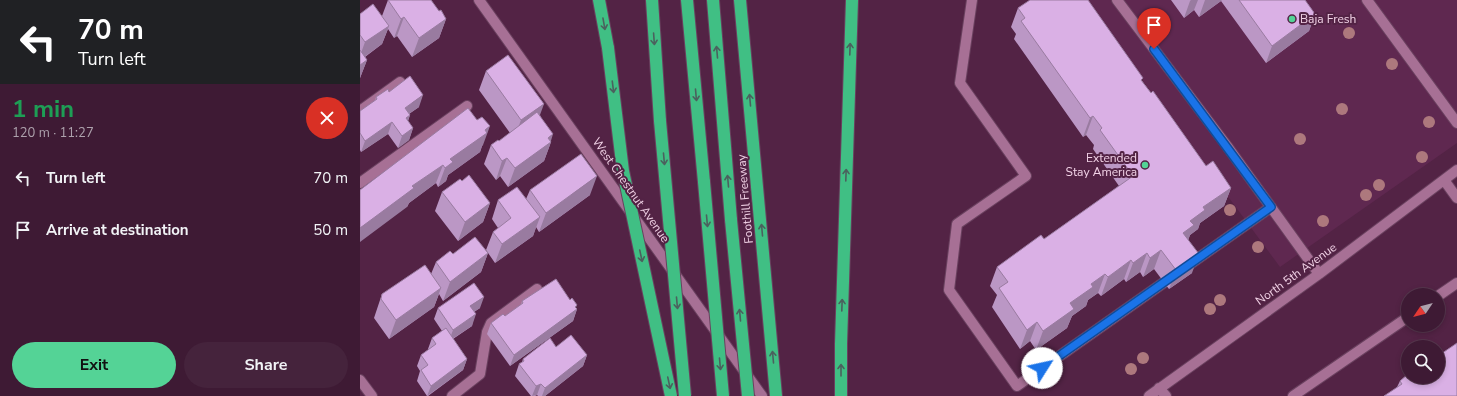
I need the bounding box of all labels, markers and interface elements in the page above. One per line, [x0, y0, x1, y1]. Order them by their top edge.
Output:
pin [1137, 8, 1171, 49]
text: 70 m [78, 11, 144, 49]
place label: Baja Fresh [1300, 11, 1356, 27]
icon: arrive [1143, 14, 1165, 36]
marker: Baja Fresh [1287, 14, 1297, 24]
icon: left [12, 16, 64, 68]
one-way arrow [600, 17, 608, 30]
one-way arrow [651, 32, 658, 45]
one-way arrow [846, 43, 853, 56]
one-way arrow [714, 45, 721, 58]
text: Turn left [78, 47, 146, 71]
one-way arrow [609, 80, 617, 93]
one-way arrow [692, 88, 699, 101]
text: 1 min [12, 93, 74, 125]
one-way arrow [746, 94, 753, 107]
button: close [306, 97, 348, 139]
text: 120 m · 11:27 [12, 124, 94, 142]
street label: West Chestnut Avenue [589, 134, 673, 246]
place label: Extended Stay America [1066, 150, 1137, 180]
one-way arrow [660, 152, 667, 165]
street label: Foothill Freeway [733, 153, 757, 244]
marker: Extended Stay America [1140, 160, 1150, 170]
icon: left [12, 167, 34, 189]
text: Turn left [46, 168, 105, 188]
text: 70 m [313, 168, 348, 188]
one-way arrow [842, 169, 850, 182]
one-way arrow [724, 175, 731, 188]
one-way arrow [704, 214, 711, 227]
icon: arrive [12, 219, 34, 241]
text: Arrive at destination [46, 220, 189, 240]
text: 50 m [313, 220, 348, 240]
one-way arrow [758, 224, 765, 237]
street label: North 5th Avenue [1252, 239, 1340, 309]
one-way arrow [638, 249, 646, 262]
north arrow [1401, 288, 1445, 332]
map controls [1401, 288, 1445, 384]
one-way arrow [673, 296, 680, 309]
one-way arrow [838, 299, 846, 312]
one-way arrow [736, 309, 744, 322]
button: search [1401, 340, 1445, 384]
button: Exit [12, 342, 176, 388]
button: Share [184, 342, 348, 388]
position arrow [1021, 347, 1063, 389]
one-way arrow [769, 351, 776, 364]
one-way arrow [717, 357, 724, 370]
one-way arrow [837, 364, 845, 377]
one-way arrow [665, 376, 673, 389]

